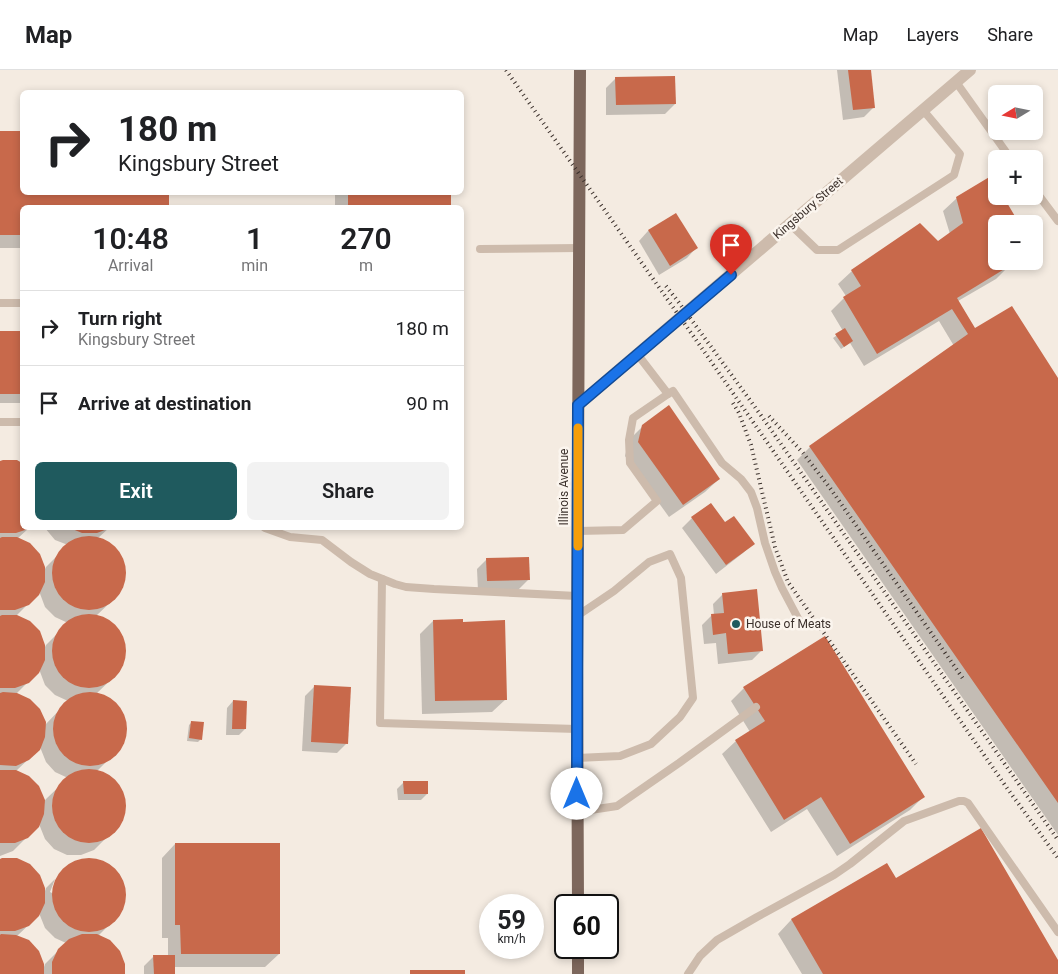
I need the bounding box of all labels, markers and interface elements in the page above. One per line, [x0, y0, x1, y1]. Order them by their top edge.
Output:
text: Map [25, 21, 72, 49]
text: Map [843, 24, 878, 45]
text: Layers [906, 24, 959, 45]
text: Share [987, 24, 1033, 45]
north arrow [988, 85, 1042, 140]
map controls [988, 85, 1043, 270]
text: 180 m [118, 109, 217, 150]
icon: right [35, 110, 100, 175]
button: + [988, 150, 1043, 205]
text: Kingsbury Street [118, 151, 279, 176]
street label: Kingsbury Street [770, 174, 846, 242]
button: − [988, 215, 1043, 270]
text: 10:48 [92, 221, 169, 256]
text: 1 [246, 221, 263, 256]
text: 270 [340, 221, 392, 256]
pin [710, 224, 752, 275]
icon: arrive [717, 231, 745, 259]
text: Arrival [108, 256, 153, 275]
text: min [241, 256, 268, 275]
text: m [359, 256, 373, 275]
text: Turn right [78, 307, 162, 330]
icon: right [35, 314, 63, 342]
text: 180 m [396, 317, 449, 340]
text: Kingsbury Street [78, 330, 195, 349]
icon: arrive [35, 389, 63, 417]
text: Arrive at destination [78, 392, 251, 415]
text: 90 m [406, 392, 449, 415]
street label: Illinois Avenue [557, 449, 571, 525]
button: Exit [35, 462, 237, 520]
button: Share [247, 462, 449, 520]
place label: House of Meats [746, 617, 831, 631]
marker: House of Meats [730, 618, 742, 630]
position arrow [550, 767, 602, 819]
speed limit sign: 60 [554, 894, 619, 959]
text: 59 [497, 906, 526, 935]
text: km/h [497, 932, 526, 946]

